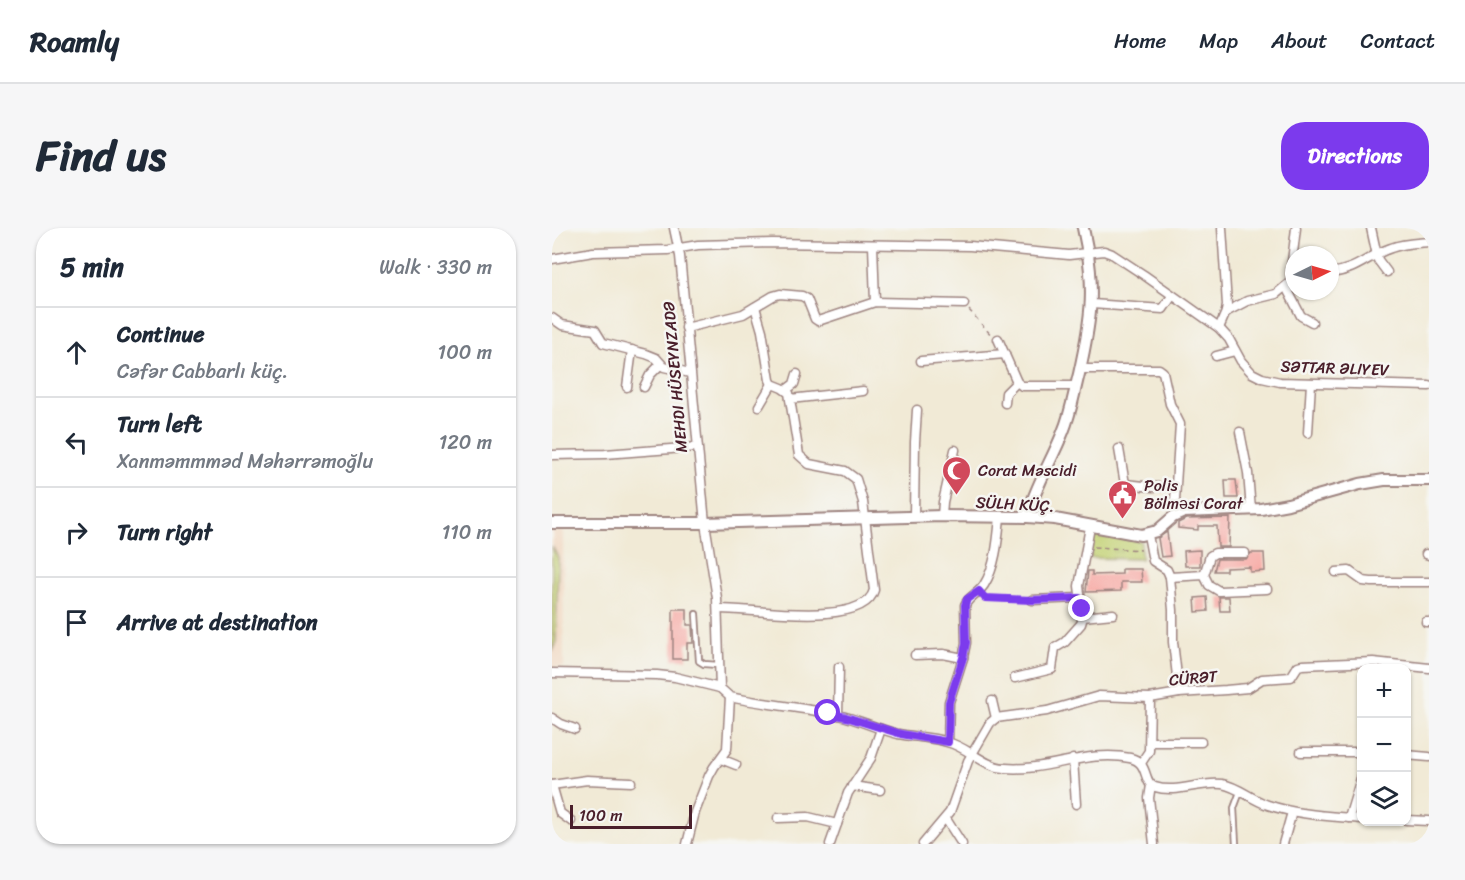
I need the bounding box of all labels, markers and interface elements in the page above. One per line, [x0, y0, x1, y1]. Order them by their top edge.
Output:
text: Roamly [30, 17, 119, 66]
text: Home [1114, 22, 1166, 60]
text: Map [1199, 22, 1238, 60]
text: About [1271, 22, 1328, 60]
text: Contact [1361, 22, 1435, 60]
text: Find us [36, 119, 166, 193]
button: Directions [1281, 122, 1429, 190]
text: 5 min [60, 244, 124, 290]
north arrow [1285, 246, 1339, 300]
text: Walk · 330 m [379, 250, 492, 285]
street label: MEHDI HÜSEYNZADƏ [654, 300, 696, 454]
text: Continue [117, 315, 205, 354]
text: 100 m [438, 335, 492, 370]
icon: ahead [60, 336, 93, 369]
street label: SƏTTAR ƏLIYEV [1280, 352, 1390, 384]
text: Cəfər Cabbarlı küç. [117, 354, 288, 389]
text: Turn left [117, 405, 202, 444]
text: 120 m [439, 425, 492, 460]
icon: left [60, 426, 93, 459]
text: Xanməmmməd Məhərrəmoğlu [117, 444, 373, 479]
mosque icon: Corat Məscidi [941, 454, 973, 496]
place label: Corat Məscidi [978, 456, 1077, 485]
place label: Polis Bölmәsi Corat [1144, 471, 1244, 518]
public building icon: Polis Bölmәsi Corat [1107, 478, 1139, 520]
street label: SÜLH KÜÇ. [975, 487, 1055, 521]
text: Turn right [117, 513, 212, 552]
text: 110 m [442, 515, 492, 550]
icon: right [60, 516, 93, 549]
route end [1068, 595, 1094, 621]
text: Arrive at destination [117, 603, 318, 642]
icon: arrive [60, 606, 93, 639]
street label: CÜRƏT [1168, 661, 1219, 695]
map controls [1357, 664, 1411, 826]
button: + [1357, 664, 1411, 718]
route start [814, 699, 840, 725]
button: − [1357, 718, 1411, 772]
button: layers [1357, 772, 1411, 826]
text: 100 m [579, 801, 623, 830]
scale bar [570, 802, 692, 830]

